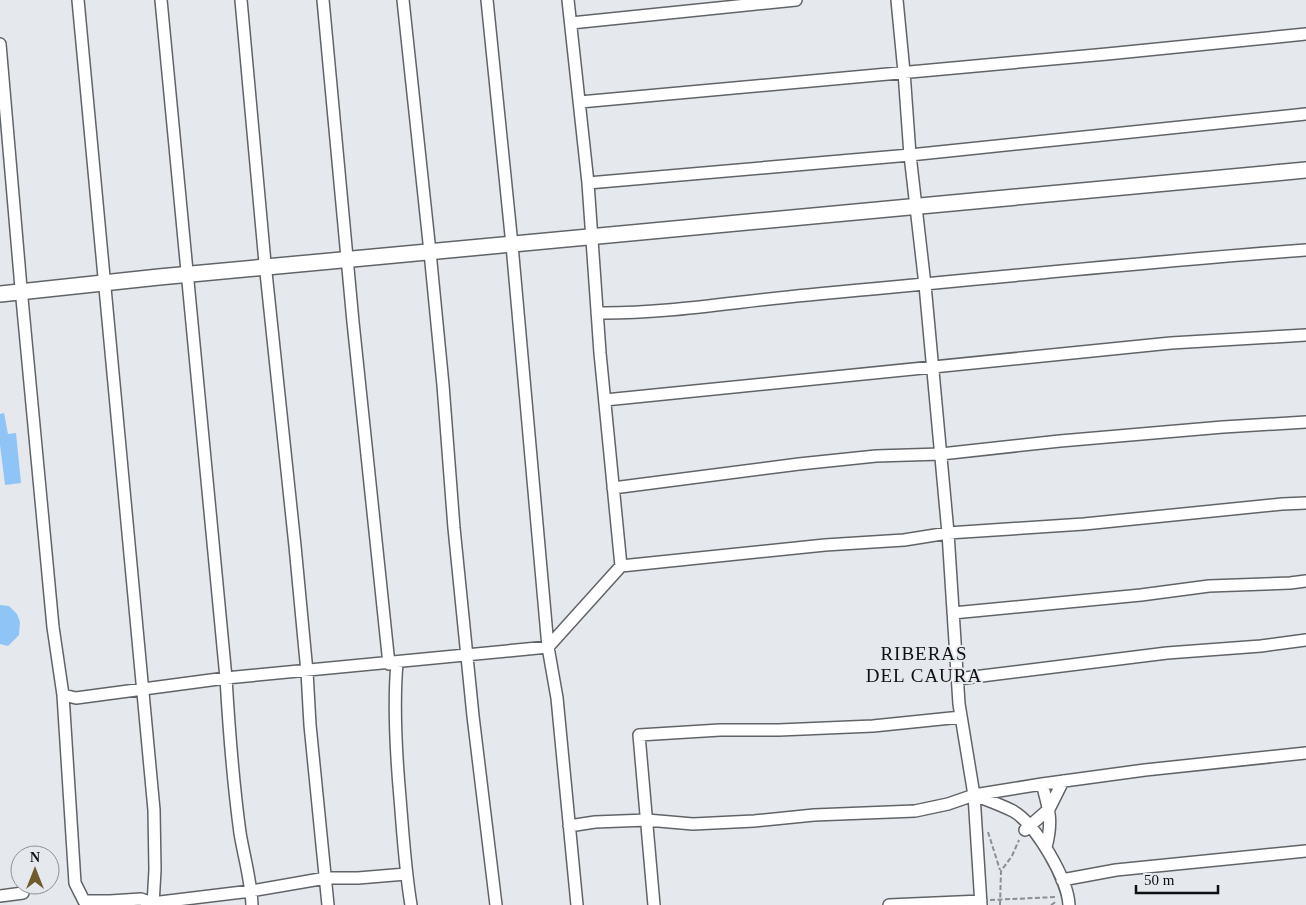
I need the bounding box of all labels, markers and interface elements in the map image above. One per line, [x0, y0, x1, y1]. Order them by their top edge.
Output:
district label: RIBERAS DEL CAURA [866, 643, 982, 686]
north arrow [10, 845, 60, 895]
text: N [30, 850, 40, 865]
scale bar [1136, 862, 1218, 894]
text: 50 m [1144, 872, 1175, 888]

